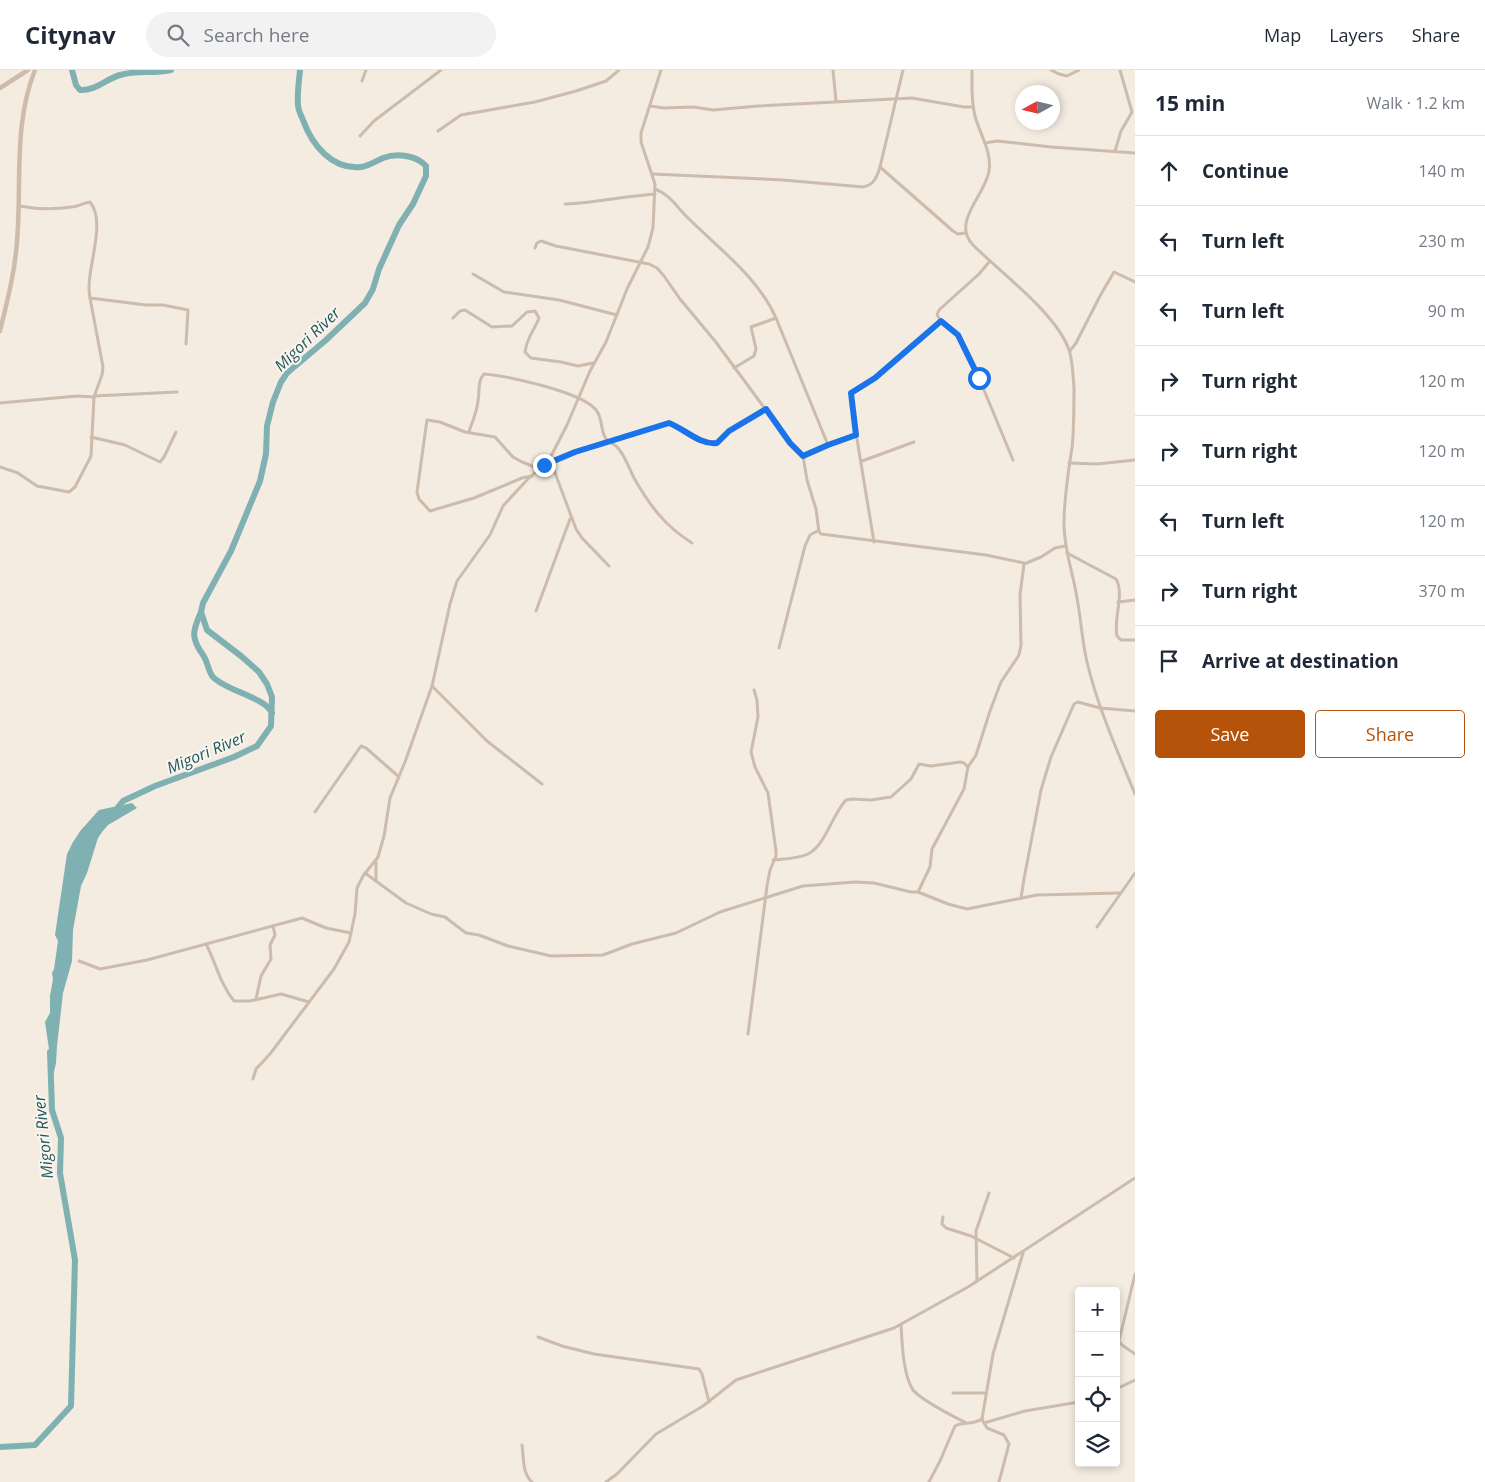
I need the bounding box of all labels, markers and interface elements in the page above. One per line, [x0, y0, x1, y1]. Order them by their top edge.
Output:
search box [146, 12, 496, 57]
text: Citynav [25, 18, 116, 51]
icon: search [164, 21, 192, 49]
text: Search here [204, 22, 309, 48]
text: Map [1264, 23, 1301, 47]
text: Layers [1329, 23, 1384, 47]
text: Share [1412, 23, 1460, 47]
north arrow [1015, 85, 1060, 130]
text: 15 min [1155, 89, 1225, 117]
text: Walk · 1.2 km [1367, 92, 1465, 114]
icon: ahead [1155, 157, 1183, 185]
text: Continue [1202, 158, 1289, 184]
text: 140 m [1419, 160, 1465, 182]
icon: left [1155, 227, 1183, 255]
text: Turn left [1202, 228, 1284, 254]
text: 230 m [1419, 230, 1465, 252]
icon: left [1155, 297, 1183, 325]
text: Turn left [1202, 298, 1284, 324]
text: 90 m [1428, 300, 1465, 322]
water label: Migori River [269, 301, 345, 376]
route start [968, 367, 991, 390]
icon: right [1155, 367, 1183, 395]
text: Turn right [1202, 368, 1297, 394]
text: 120 m [1419, 370, 1465, 392]
icon: right [1155, 437, 1183, 465]
text: Turn right [1202, 438, 1297, 464]
text: 120 m [1419, 440, 1465, 462]
route end [533, 454, 556, 477]
icon: left [1155, 507, 1183, 535]
text: Turn left [1202, 508, 1284, 534]
text: 120 m [1419, 510, 1465, 532]
icon: right [1155, 577, 1183, 605]
text: Turn right [1202, 578, 1297, 604]
text: 370 m [1419, 580, 1465, 602]
icon: arrive [1155, 647, 1183, 675]
text: Arrive at destination [1202, 648, 1399, 674]
button: Save [1155, 710, 1305, 758]
button: Share [1315, 710, 1465, 758]
water label: Migori River [163, 725, 250, 779]
water label: Migori River [28, 1093, 58, 1180]
map controls [1075, 1287, 1120, 1467]
button: + [1075, 1287, 1120, 1332]
button: − [1075, 1332, 1120, 1377]
button: locate [1075, 1377, 1120, 1422]
button: layers [1075, 1422, 1120, 1467]

